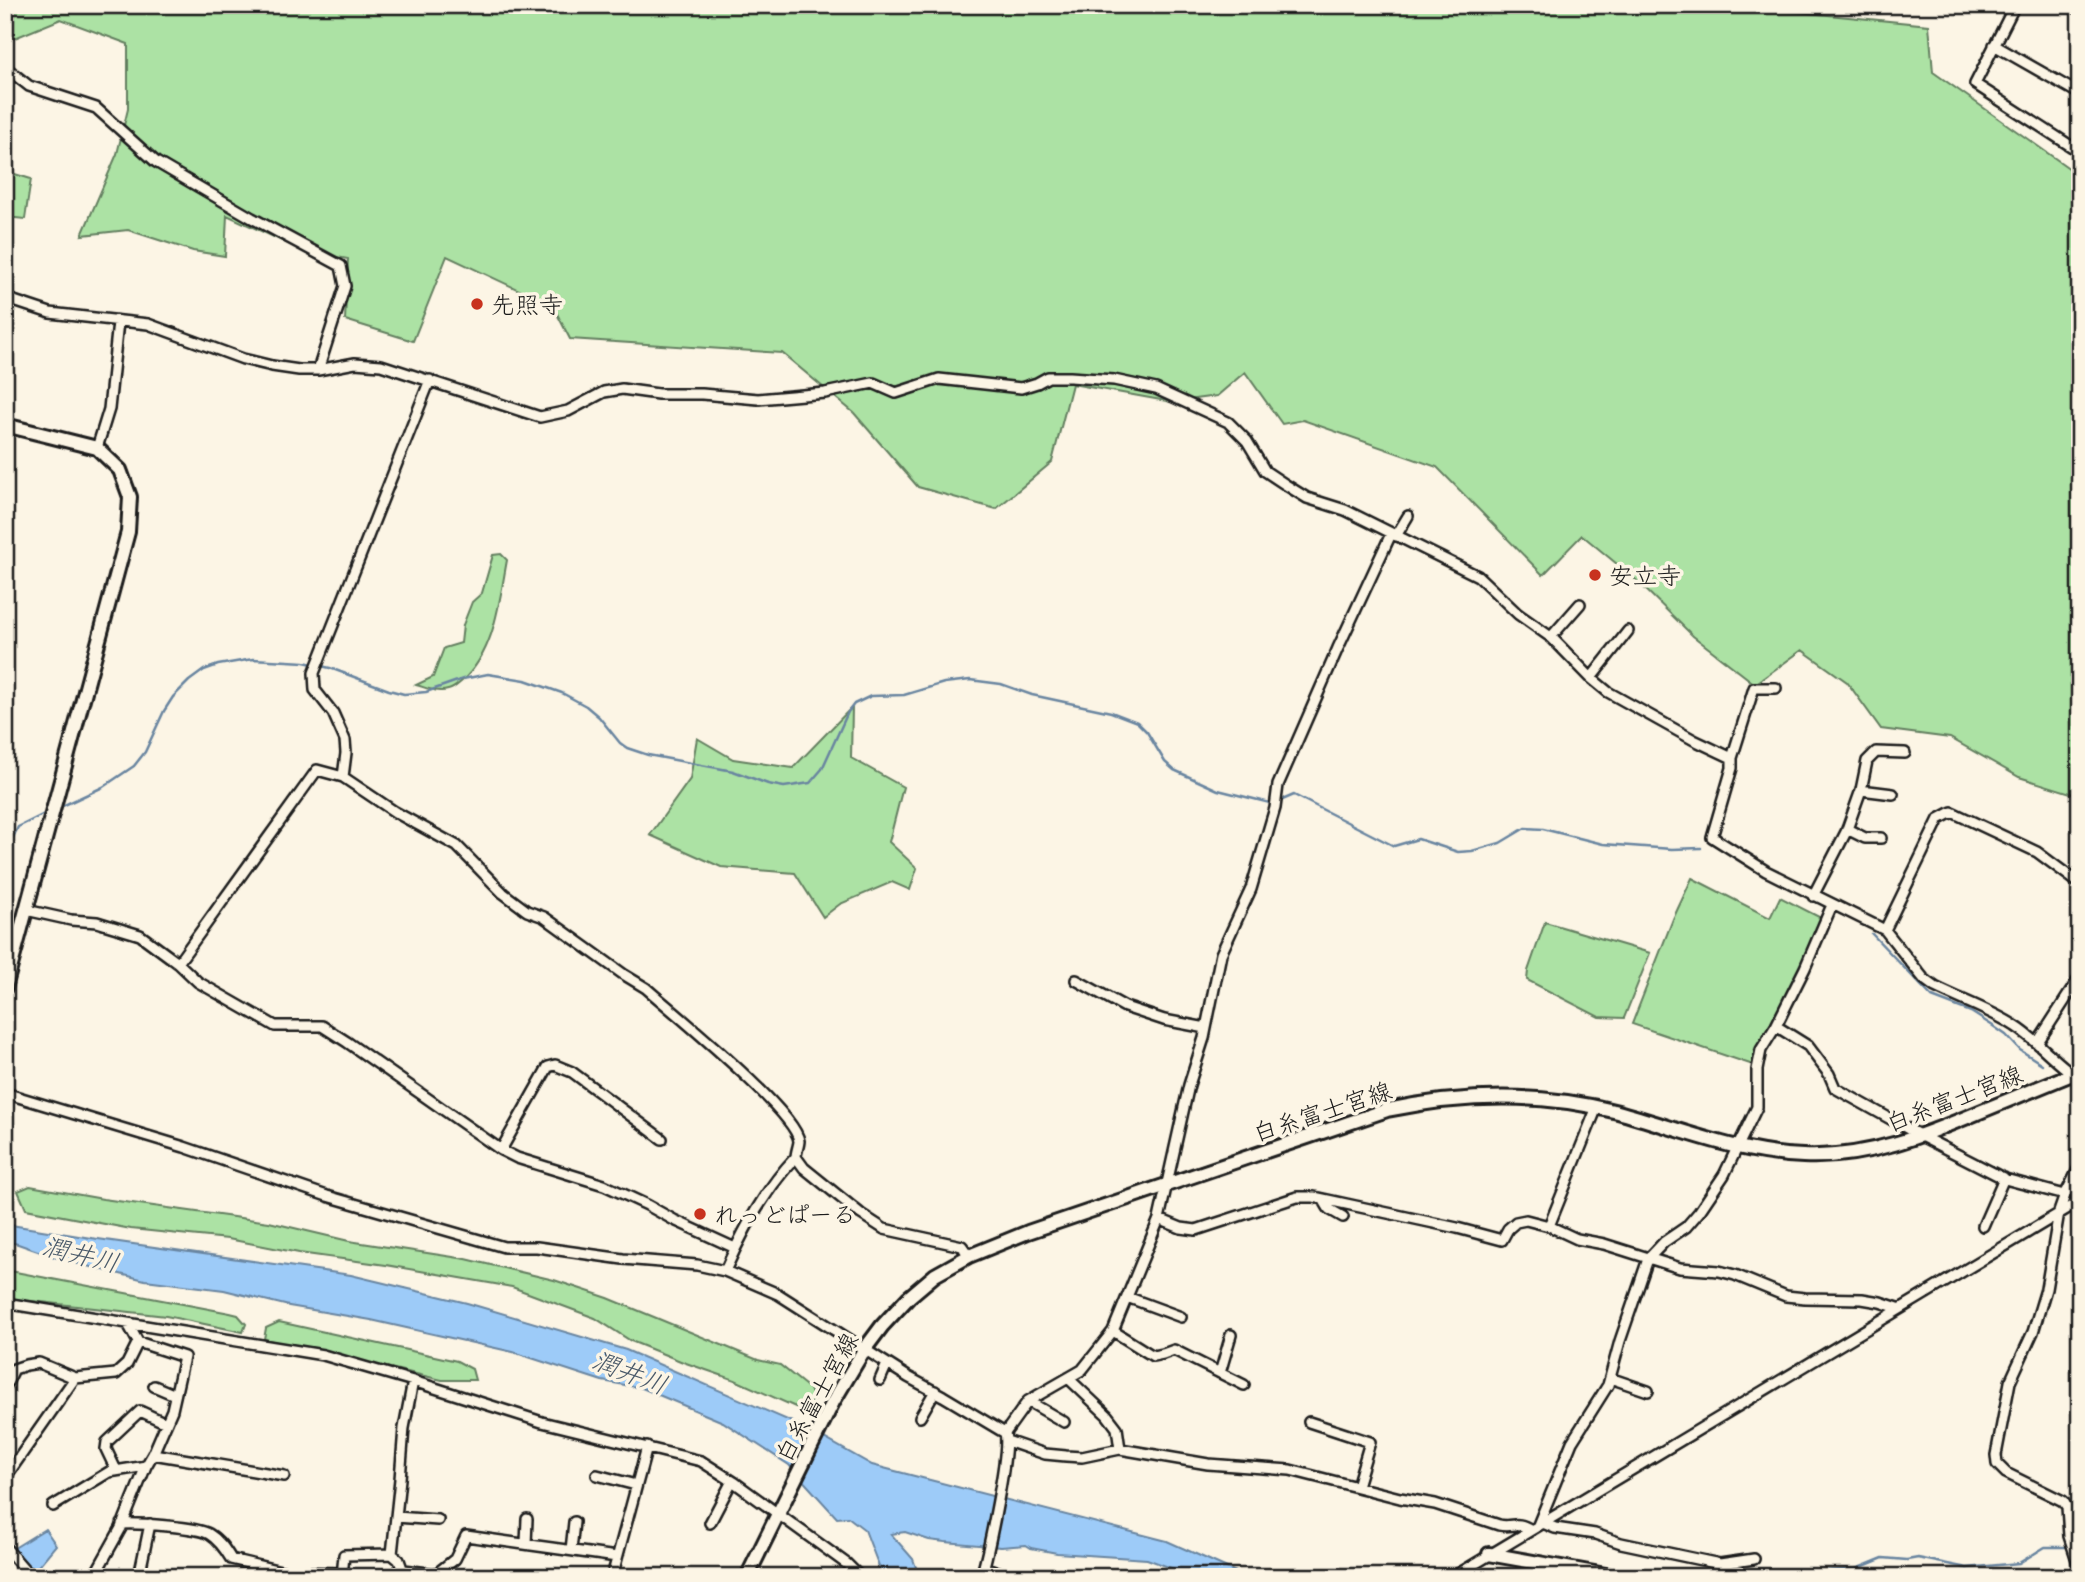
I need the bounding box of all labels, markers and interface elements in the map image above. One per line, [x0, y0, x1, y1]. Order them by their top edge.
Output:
place label: 先照寺 [491, 289, 563, 319]
marker: 先照寺 [469, 296, 485, 312]
place label: 安立寺 [1609, 560, 1681, 590]
marker: 安立寺 [1587, 567, 1603, 583]
street label: 白糸富士宮線 [1881, 1058, 2027, 1138]
street label: 白糸富士宮線 [1249, 1074, 1395, 1148]
place label: れっどぱーる [714, 1199, 857, 1229]
marker: れっどぱーる [692, 1206, 708, 1222]
water label: 潤井川 [39, 1229, 123, 1279]
street label: 白糸富士宮線 [768, 1327, 864, 1467]
water label: 潤井川 [588, 1343, 672, 1401]

